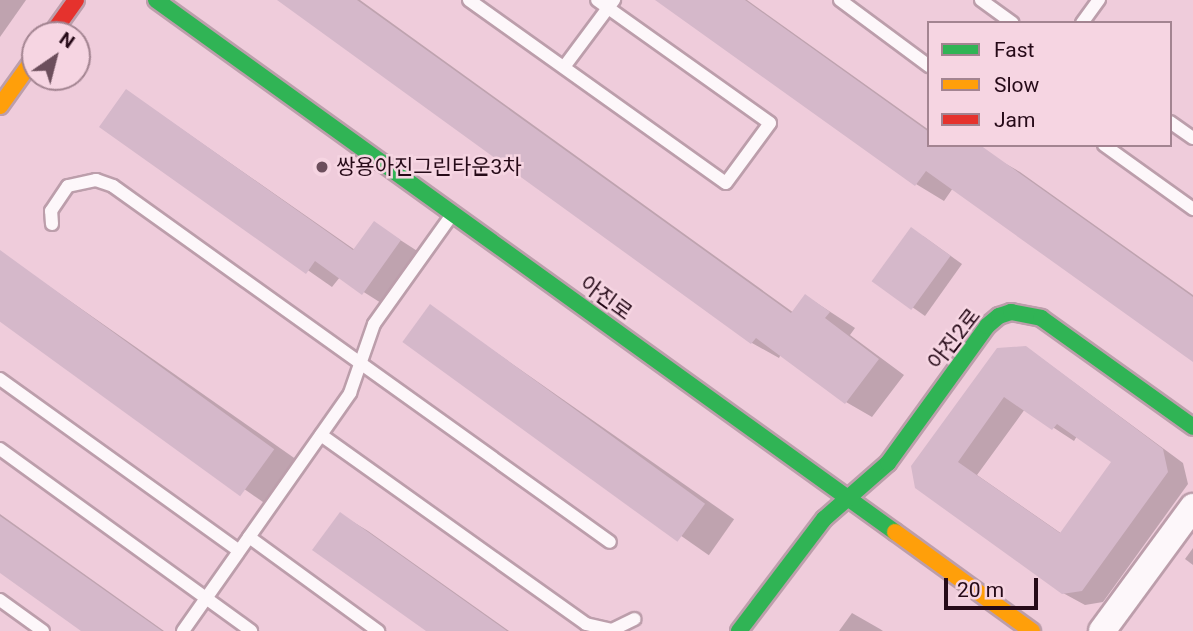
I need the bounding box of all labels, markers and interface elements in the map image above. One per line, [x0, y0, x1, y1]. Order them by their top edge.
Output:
north arrow [21, 21, 91, 91]
legend [927, 21, 1172, 147]
text: N [55, 27, 79, 53]
text: Fast [994, 38, 1034, 62]
text: Slow [994, 73, 1039, 97]
text: Jam [994, 108, 1035, 132]
place label: 쌍용아진그린타운3차 [336, 154, 522, 180]
marker: 쌍용아진그린타운3차 [314, 159, 330, 175]
street label: 아진로 [575, 271, 637, 325]
street label: 아진2로 [923, 304, 985, 374]
scale bar [948, 564, 1042, 608]
text: 20 m [957, 578, 1004, 602]

